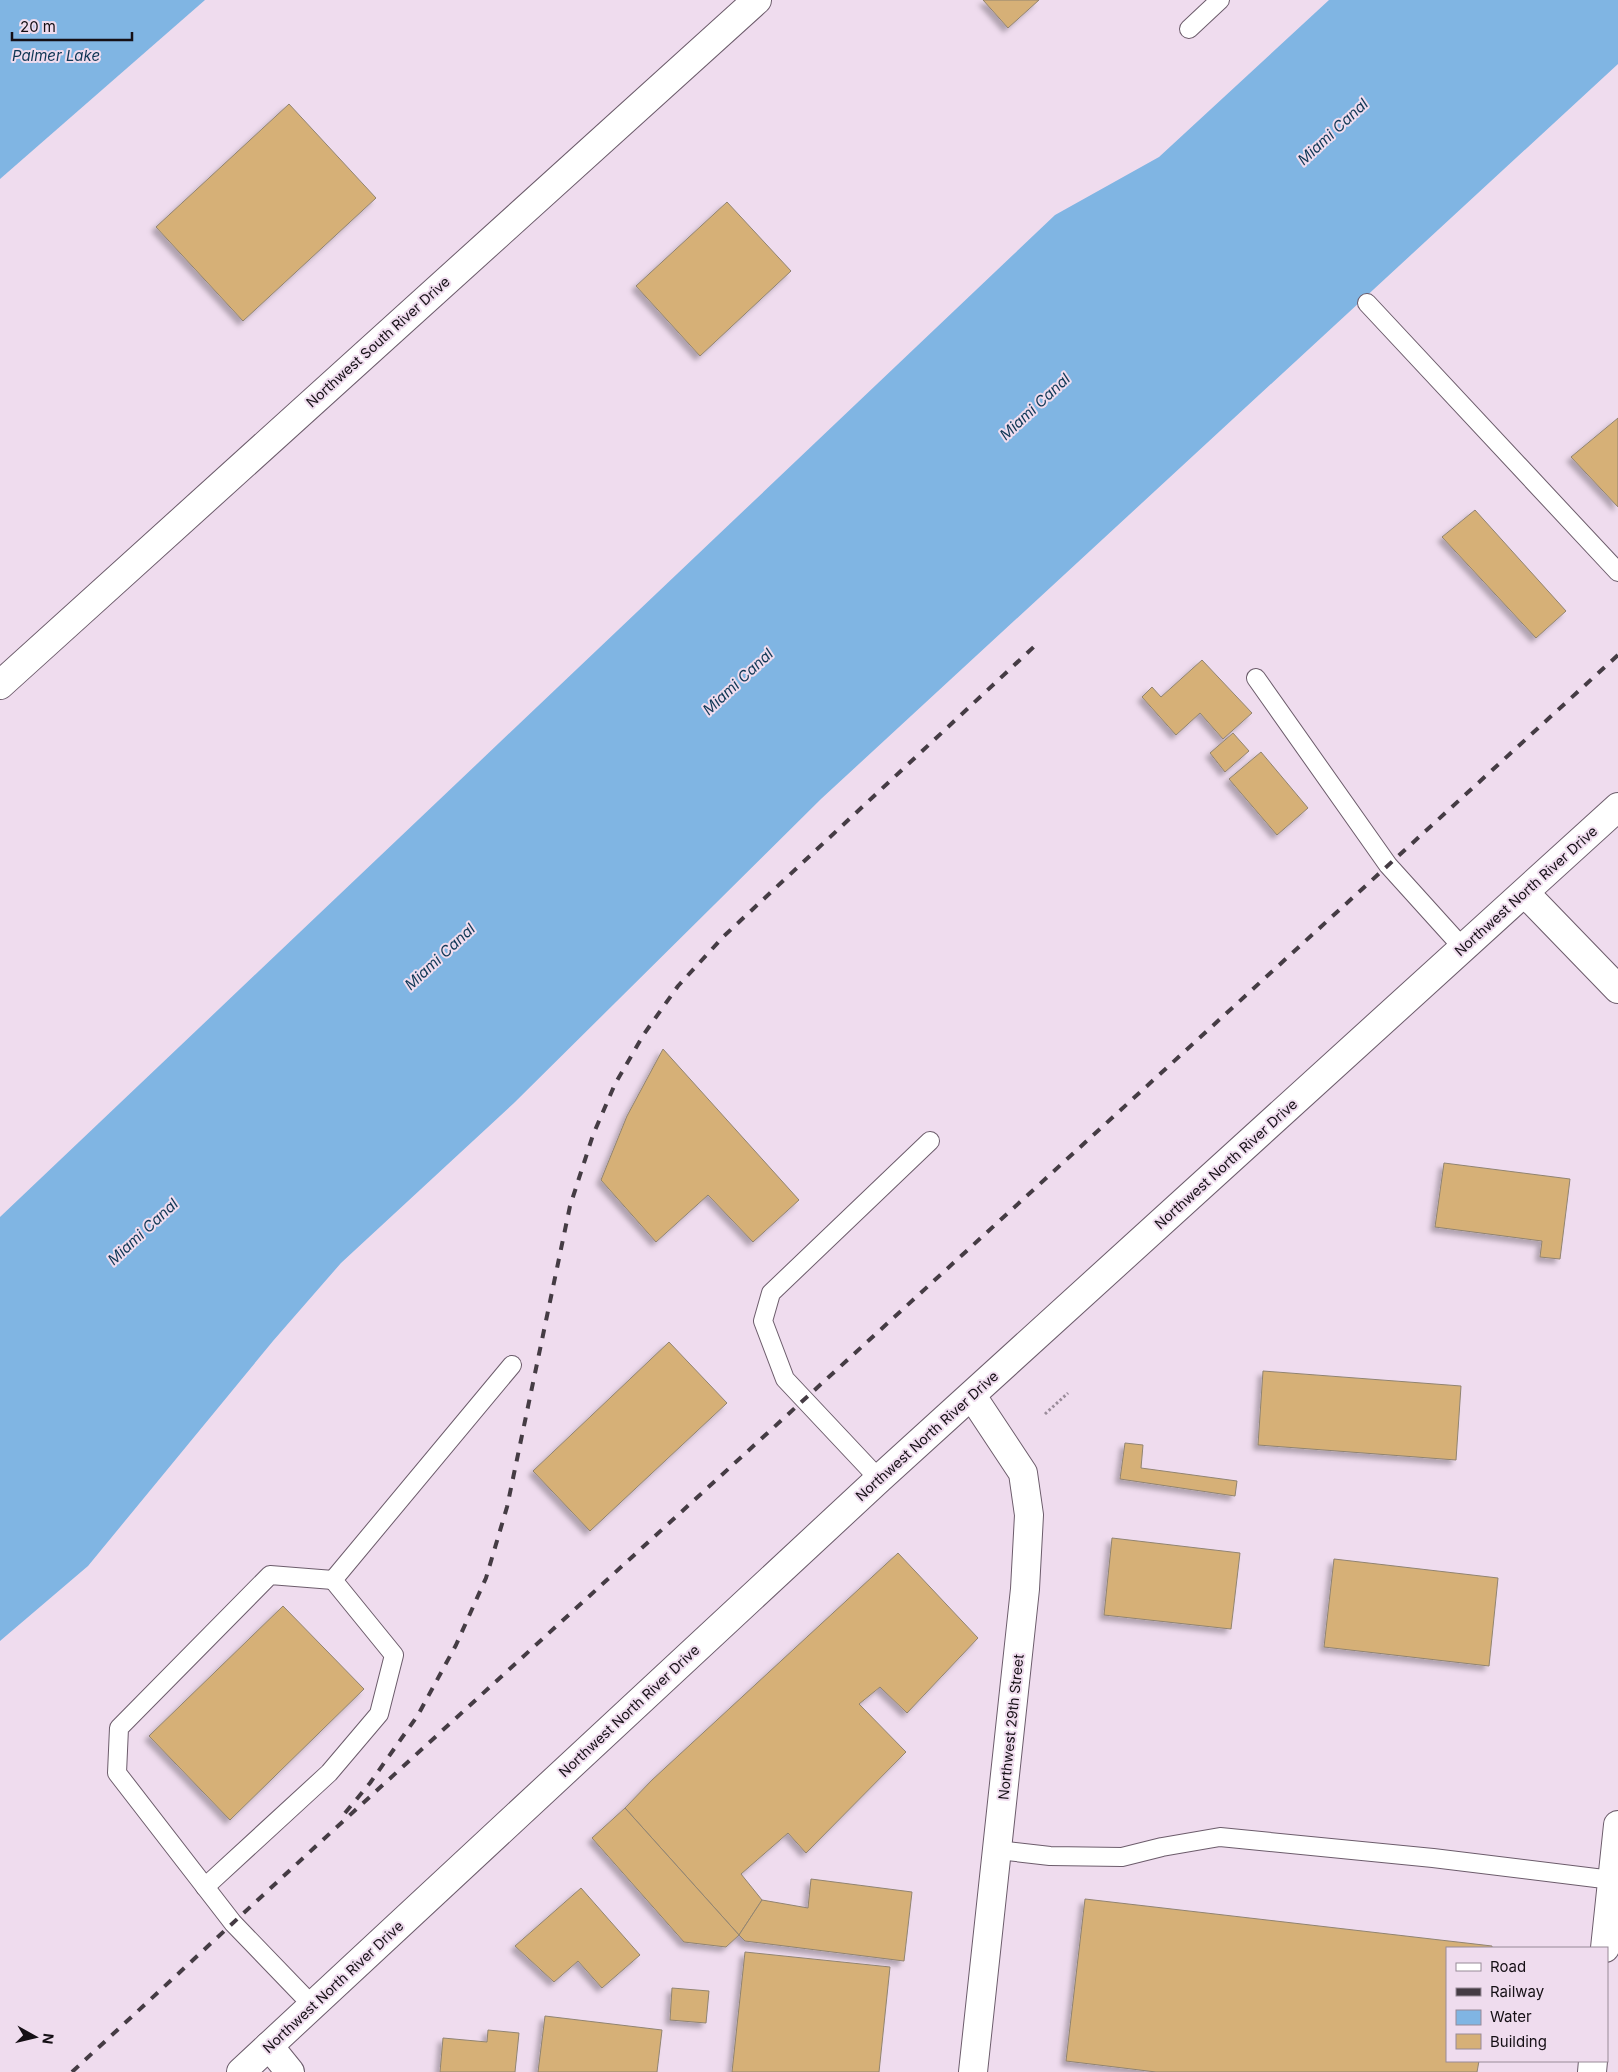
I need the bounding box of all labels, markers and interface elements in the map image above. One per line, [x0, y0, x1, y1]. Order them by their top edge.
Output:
scale bar [12, 10, 132, 42]
text: 20 m [20, 17, 56, 36]
water label: Palmer Lake [12, 46, 100, 65]
water label: Miami Canal [1294, 94, 1372, 169]
street label: Northwest South River Drive [302, 273, 453, 411]
water label: Miami Canal [996, 369, 1074, 444]
water label: Miami Canal [699, 644, 777, 719]
street label: Northwest North River Drive [1451, 822, 1600, 959]
water label: Miami Canal [401, 919, 479, 994]
street label: Northwest North River Drive [1151, 1095, 1300, 1232]
water label: Miami Canal [104, 1194, 182, 1269]
street label: Northwest North River Drive [852, 1367, 1001, 1504]
street label: Northwest North River Drive [555, 1641, 702, 1780]
street label: Northwest 29th Street [994, 1653, 1027, 1801]
street label: Northwest North River Drive [259, 1917, 406, 2056]
legend [1446, 1947, 1608, 2062]
text: Road [1490, 1957, 1526, 1976]
text: Railway [1490, 1982, 1545, 2001]
text: Water [1490, 2007, 1532, 2026]
north arrow [10, 2012, 60, 2062]
text: N [39, 2032, 58, 2045]
text: Building [1490, 2032, 1547, 2051]

